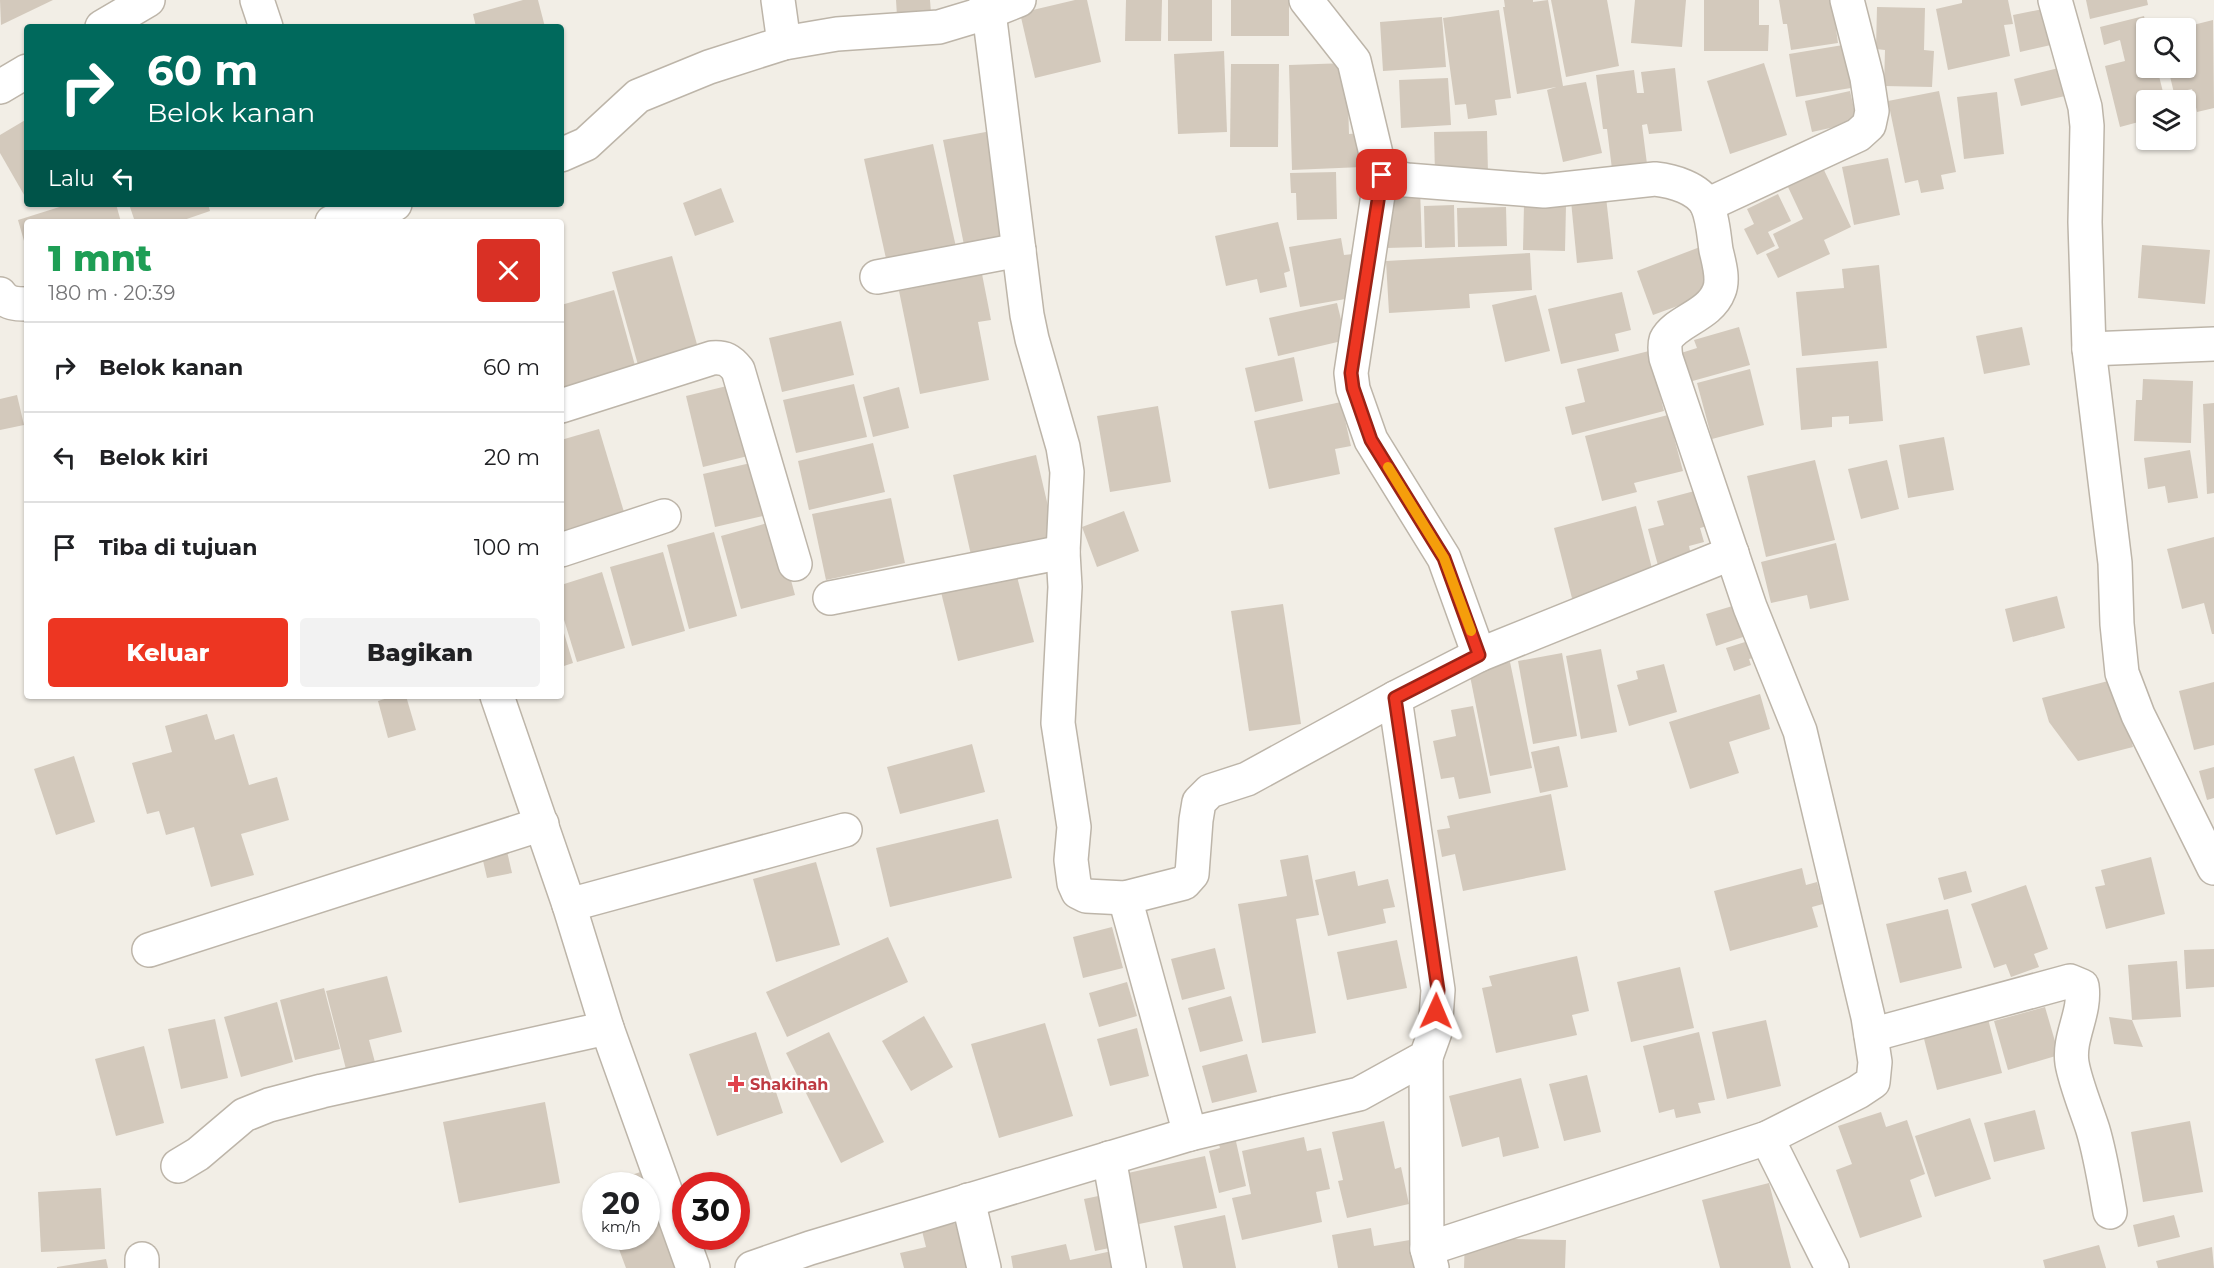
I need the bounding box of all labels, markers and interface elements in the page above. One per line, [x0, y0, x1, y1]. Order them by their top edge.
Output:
map controls [2136, 18, 2196, 150]
button: search [2136, 18, 2196, 78]
text: 60 m [147, 44, 258, 96]
icon: right [48, 48, 126, 126]
button: layers [2136, 90, 2196, 150]
text: Belok kanan [147, 96, 315, 129]
pin [1356, 149, 1407, 200]
icon: arrive [1365, 158, 1398, 191]
icon: left [107, 162, 140, 195]
text: Lalu [48, 165, 95, 192]
text: 1 mnt [48, 236, 152, 280]
button: close [477, 239, 540, 302]
text: 180 m · 20:39 [48, 281, 175, 305]
icon: right [48, 351, 81, 384]
text: Belok kanan [99, 354, 243, 381]
text: 60 m [483, 354, 540, 381]
icon: left [48, 441, 81, 474]
text: Belok kiri [99, 444, 208, 471]
text: 20 m [484, 444, 540, 471]
icon: arrive [48, 531, 81, 564]
text: Tiba di tujuan [99, 534, 257, 561]
text: 100 m [474, 534, 540, 561]
button: Keluar [48, 618, 288, 687]
button: Bagikan [300, 618, 540, 687]
position arrow [1404, 979, 1468, 1043]
marker: Shakihah [727, 1075, 745, 1093]
place label: Shakihah [750, 1075, 828, 1094]
speed limit sign: 30 [672, 1172, 750, 1250]
text: 20 [602, 1185, 640, 1222]
text: km/h [601, 1217, 641, 1236]

